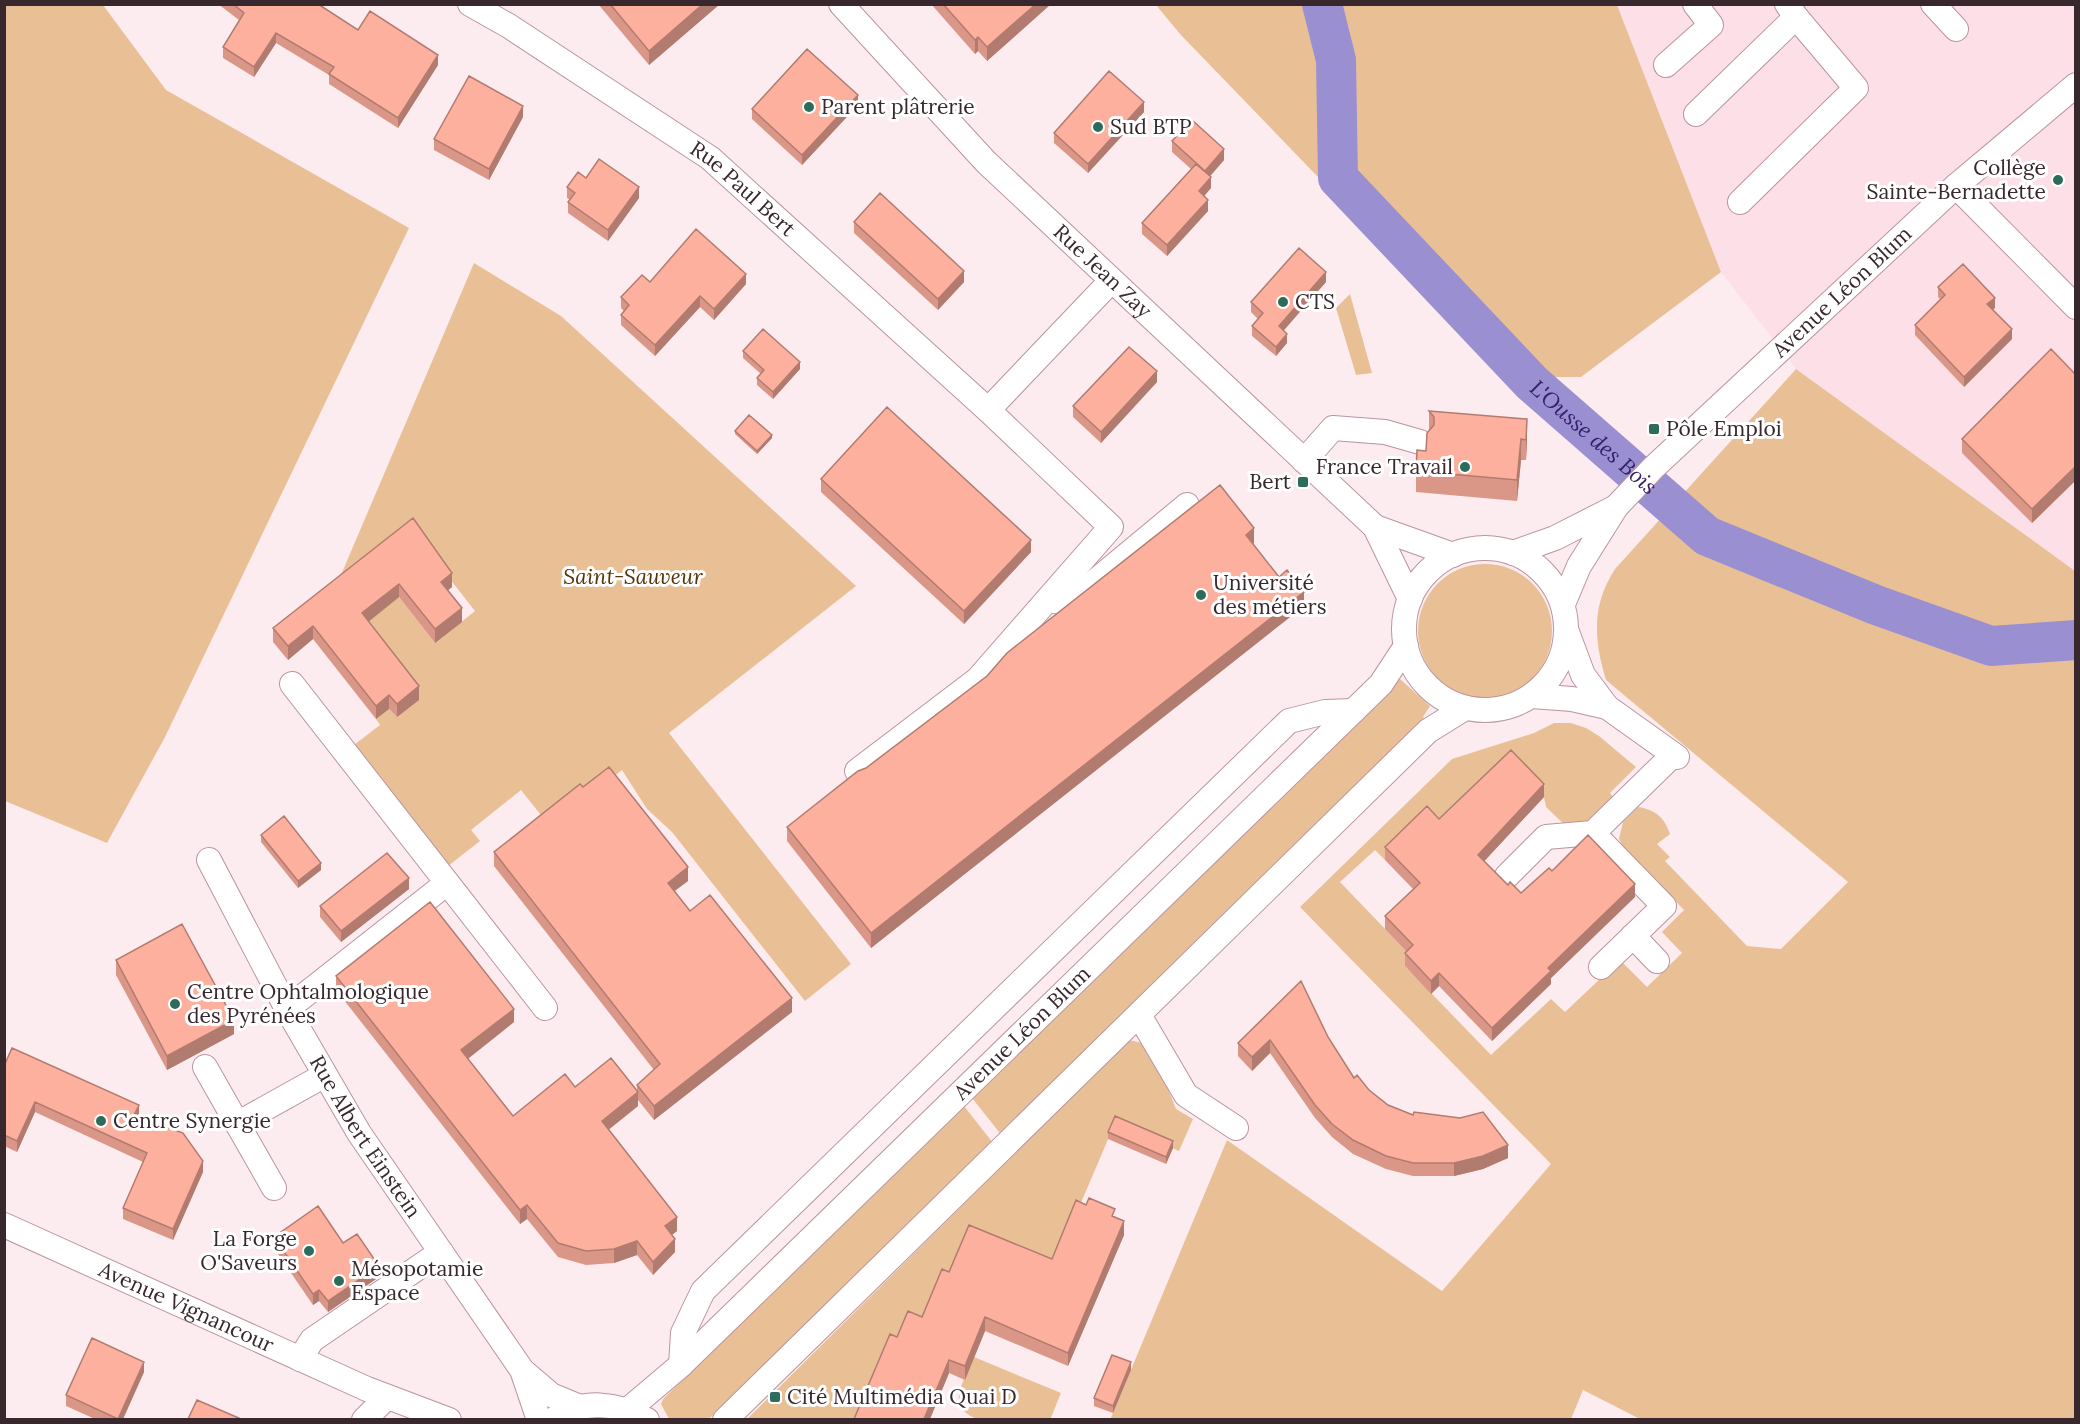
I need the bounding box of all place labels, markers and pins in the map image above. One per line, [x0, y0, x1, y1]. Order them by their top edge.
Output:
place label: Parent plâtrerie [821, 93, 975, 120]
marker: Parent plâtrerie [802, 100, 816, 114]
place label: Sud BTP [1110, 113, 1192, 140]
marker: Sud BTP [1091, 120, 1105, 134]
place label: Collège Sainte-Bernadette [1867, 154, 2046, 205]
marker: Collège Sainte-Bernadette [2051, 173, 2065, 187]
place label: CTS [1295, 288, 1335, 315]
marker: CTS [1276, 295, 1290, 309]
place label: Pôle Emploi [1666, 415, 1782, 442]
marker: Pôle Emploi [1647, 422, 1661, 436]
place label: France Travail [1316, 453, 1453, 480]
marker: France Travail [1458, 460, 1472, 474]
place label: Bert [1249, 468, 1292, 495]
marker: Bert [1296, 475, 1310, 489]
place label: Université des métiers [1213, 569, 1326, 620]
marker: Université des métiers [1194, 588, 1208, 602]
place label: Centre Ophtalmologique des Pyrénées [187, 978, 429, 1029]
marker: Centre Ophtalmologique des Pyrénées [168, 997, 182, 1011]
place label: Centre Synergie [113, 1107, 271, 1134]
marker: Centre Synergie [94, 1114, 108, 1128]
place label: La Forge O'Saveurs [200, 1225, 297, 1276]
marker: La Forge O'Saveurs [302, 1244, 316, 1258]
place label: Mésopotamie Espace [351, 1255, 483, 1306]
marker: Mésopotamie Espace [332, 1274, 346, 1288]
place label: Cité Multimédia Quai D [787, 1383, 1017, 1410]
marker: Cité Multimédia Quai D [768, 1390, 782, 1404]

